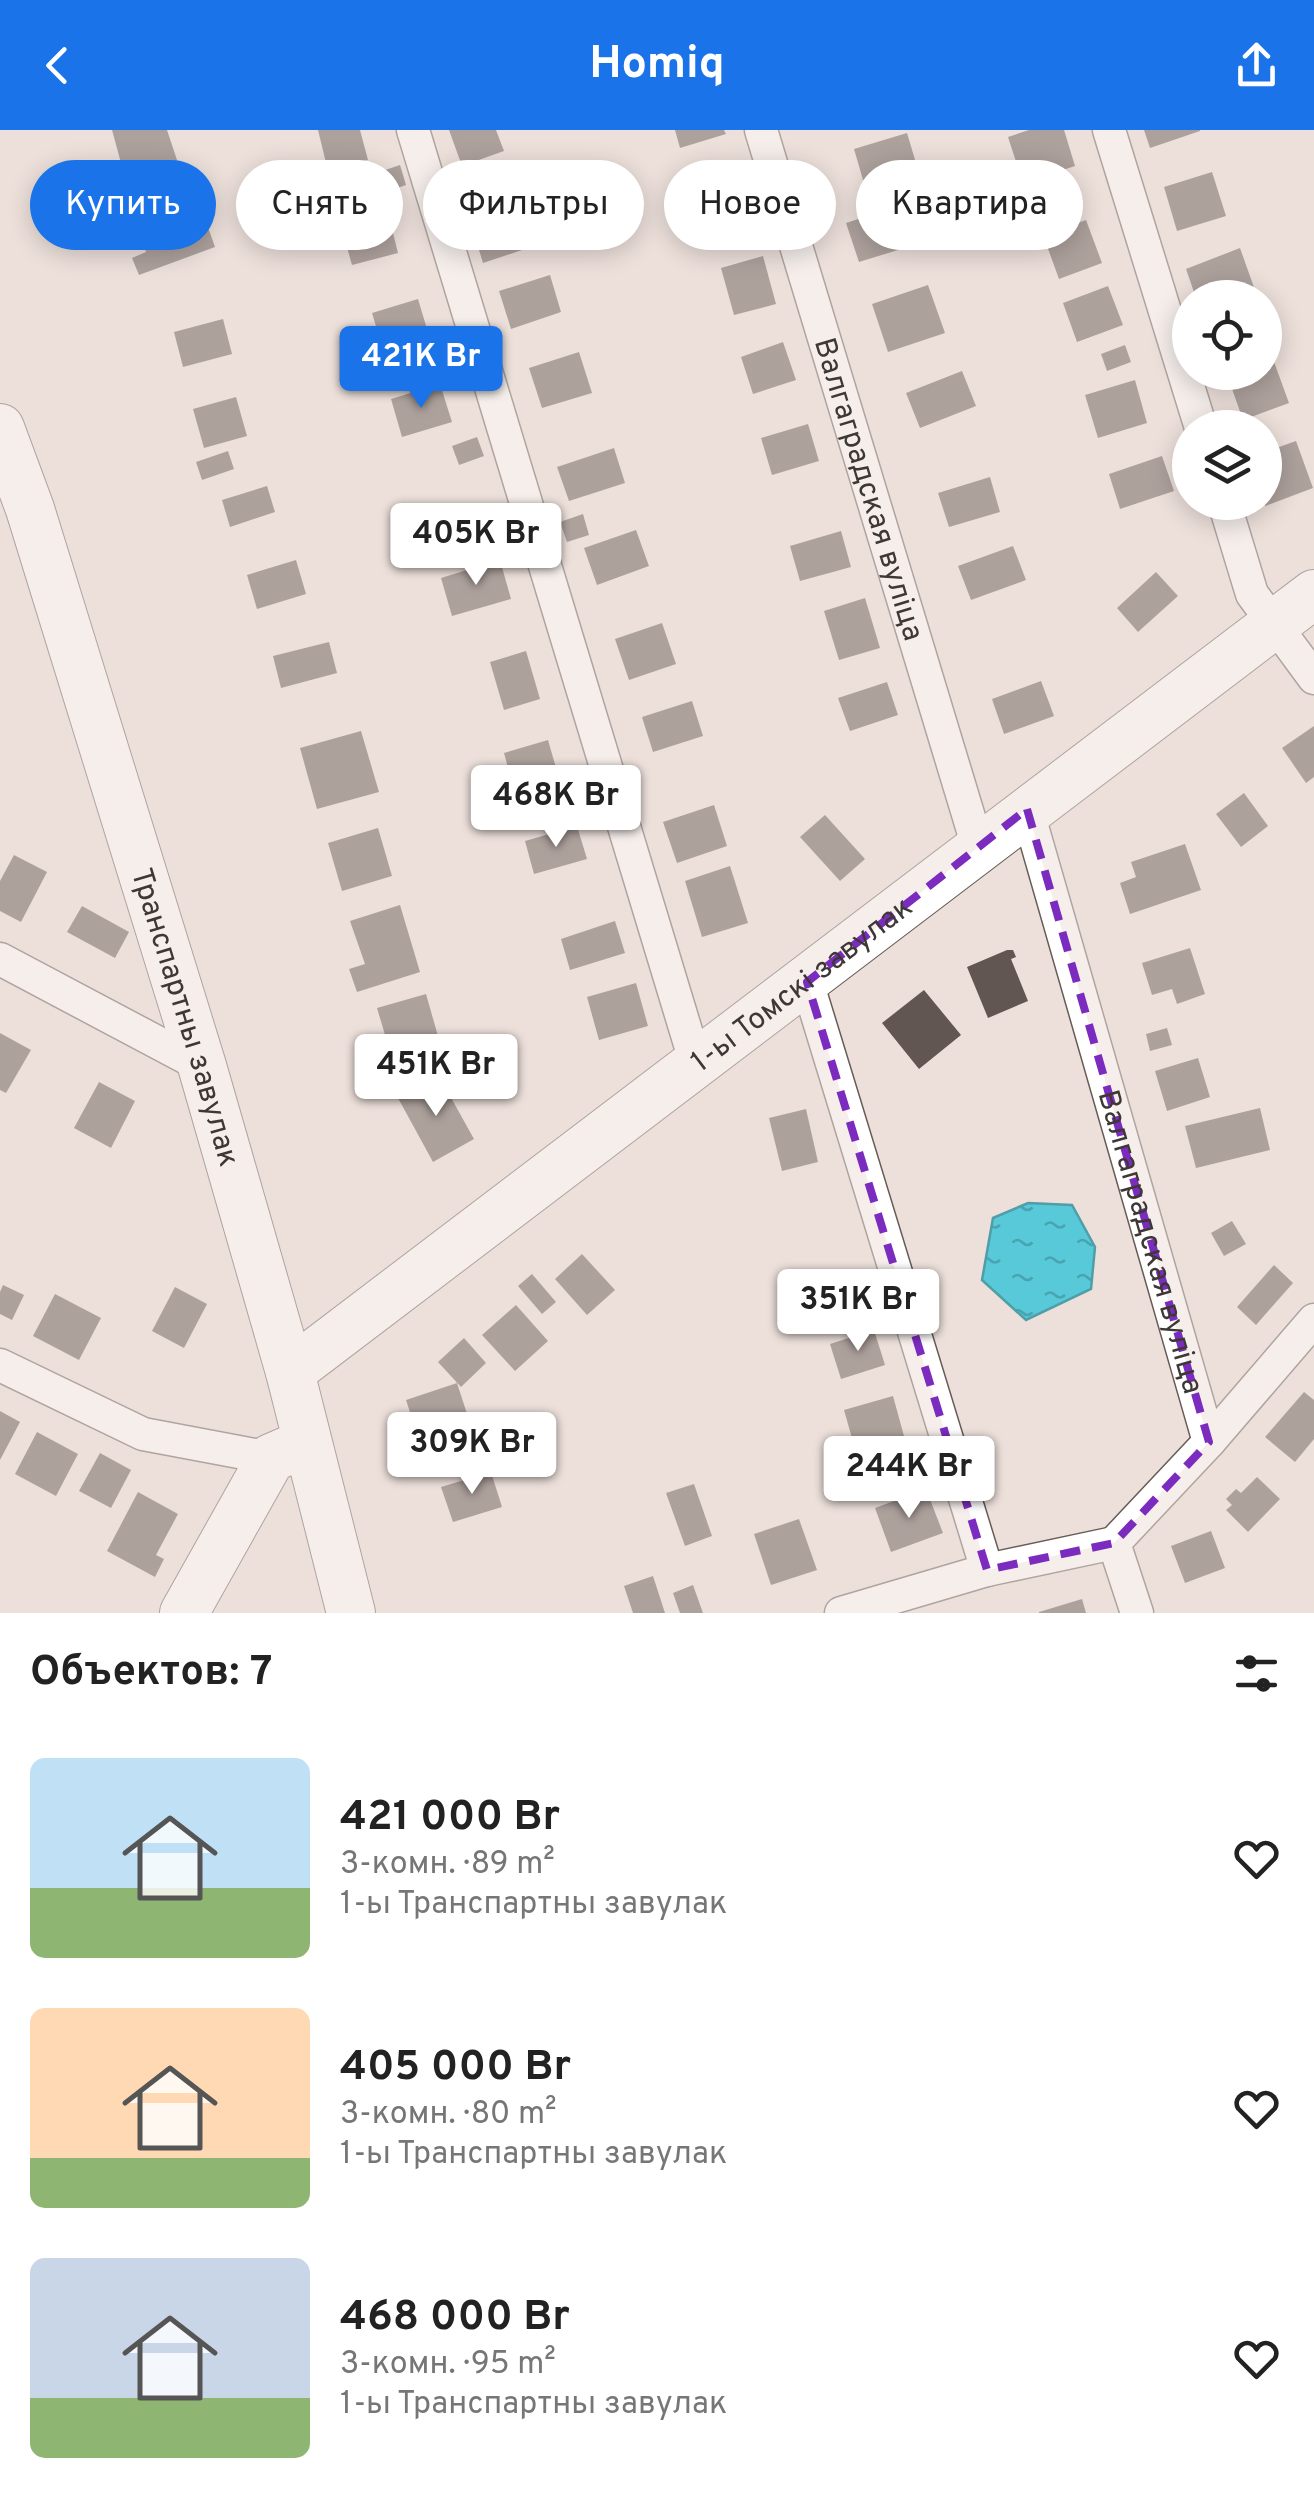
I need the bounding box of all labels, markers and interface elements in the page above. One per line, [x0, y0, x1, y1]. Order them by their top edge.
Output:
text: Homiq [589, 37, 725, 94]
icon: back [30, 38, 85, 93]
icon: share [1229, 38, 1284, 93]
chip: Купить [30, 160, 216, 250]
chip: Снять [236, 160, 403, 250]
chip: Фильтры [423, 160, 644, 250]
chip: Новое [664, 160, 836, 250]
chip: Квартира [856, 160, 1083, 250]
map controls [1172, 280, 1282, 520]
button: locate [1172, 280, 1282, 390]
pin: 421K Br [329, 326, 513, 411]
street label: Валгаградская вуліца [804, 334, 930, 645]
text: 421K Br [362, 338, 480, 378]
button: layers [1172, 410, 1282, 520]
pin: 405K Br [384, 503, 568, 588]
text: 405K Br [412, 515, 540, 555]
pin: 468K Br [464, 765, 648, 850]
text: 468K Br [493, 777, 619, 817]
street label: Транспартны завулак [121, 864, 246, 1171]
street label: 1-ы Томскі завулак [685, 890, 921, 1082]
pin: 451K Br [344, 1034, 528, 1119]
text: 451K Br [377, 1046, 495, 1086]
street label: Валгаградская вуліца [1088, 1086, 1210, 1398]
pin: 351K Br [766, 1269, 950, 1354]
text: 351K Br [799, 1281, 917, 1321]
pin: 309K Br [380, 1412, 564, 1497]
text: 309K Br [409, 1424, 535, 1464]
pin: 244K Br [817, 1436, 1001, 1521]
text: 244K Br [846, 1448, 972, 1488]
icon: filters [1229, 1646, 1284, 1701]
text: Объектов: 7 [30, 1647, 273, 1700]
text: 421 000 Br [340, 1792, 560, 1845]
icon: home [110, 1798, 230, 1918]
icon: heart [1229, 1831, 1284, 1886]
text: 3-комн. · 89 m² [340, 1845, 555, 1885]
text: 1-ы Транспартны завулак [340, 1885, 727, 1925]
text: 405 000 Br [340, 2042, 571, 2095]
icon: home [110, 2048, 230, 2168]
icon: heart [1229, 2081, 1284, 2136]
text: 3-комн. · 80 m² [340, 2095, 557, 2135]
text: 1-ы Транспартны завулак [340, 2135, 727, 2175]
text: 468 000 Br [340, 2292, 570, 2345]
icon: home [110, 2298, 230, 2418]
icon: heart [1229, 2331, 1284, 2386]
text: 3-комн. · 95 m² [340, 2345, 556, 2385]
text: 1-ы Транспартны завулак [340, 2385, 727, 2425]

